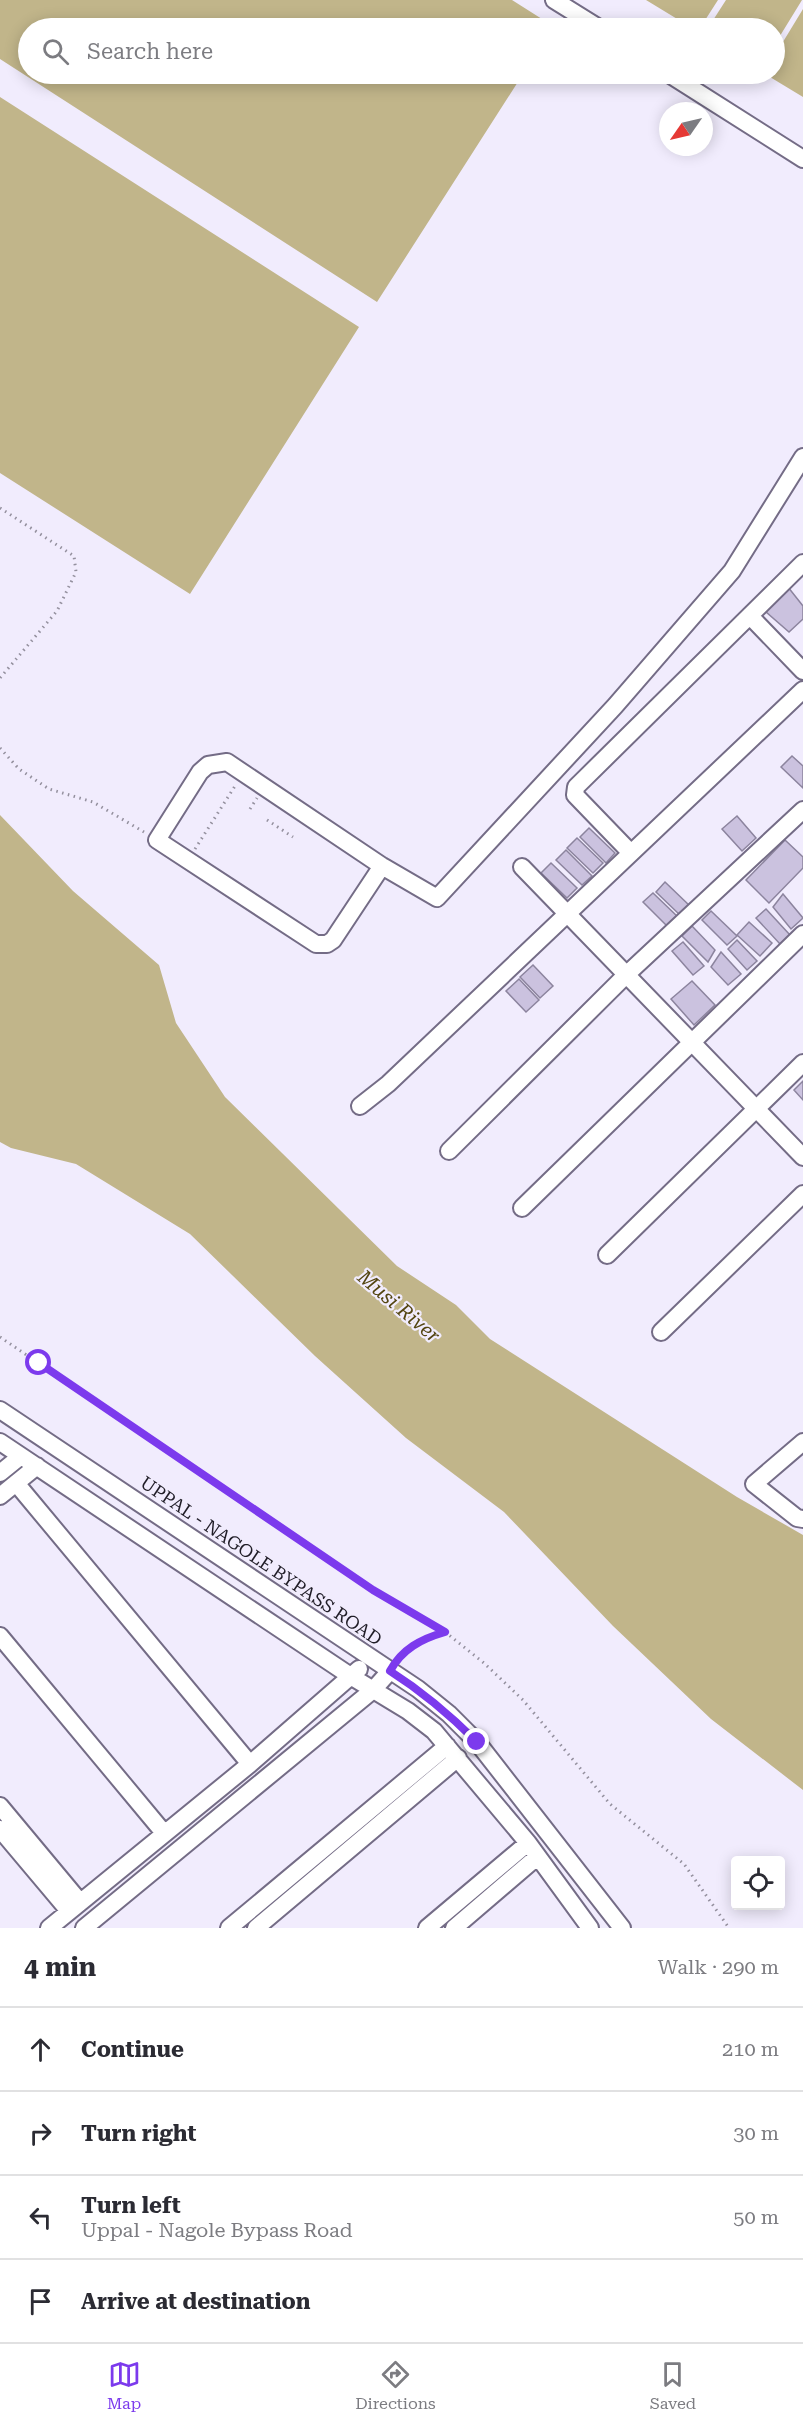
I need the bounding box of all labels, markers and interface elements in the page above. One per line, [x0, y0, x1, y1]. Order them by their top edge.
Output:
search box [18, 18, 785, 84]
icon: search [39, 35, 72, 68]
text: Search here [87, 39, 213, 64]
north arrow [659, 102, 713, 156]
water label: Musi River [352, 1264, 446, 1348]
route start [25, 1349, 51, 1375]
street label: UPPAL - NAGOLE BYPASS ROAD [137, 1472, 386, 1650]
route end [463, 1728, 489, 1754]
map controls [731, 1856, 785, 1910]
button: locate [731, 1856, 785, 1910]
text: 4 min [24, 1952, 96, 1982]
text: Walk · 290 m [658, 1955, 779, 1979]
icon: ahead [24, 2033, 57, 2066]
text: Continue [81, 2037, 184, 2062]
text: 210 m [722, 2037, 779, 2061]
icon: right [24, 2117, 57, 2150]
text: Turn right [81, 2121, 196, 2146]
text: 30 m [733, 2121, 779, 2145]
text: Turn left [81, 2193, 181, 2218]
icon: left [24, 2201, 57, 2234]
text: 50 m [733, 2205, 779, 2229]
text: Uppal - Nagole Bypass Road [81, 2218, 353, 2242]
icon: arrive [24, 2285, 57, 2318]
text: Arrive at destination [81, 2289, 310, 2314]
tab: Map [107, 2358, 141, 2413]
tab: Directions [355, 2358, 436, 2413]
tab: Saved [650, 2358, 696, 2413]

